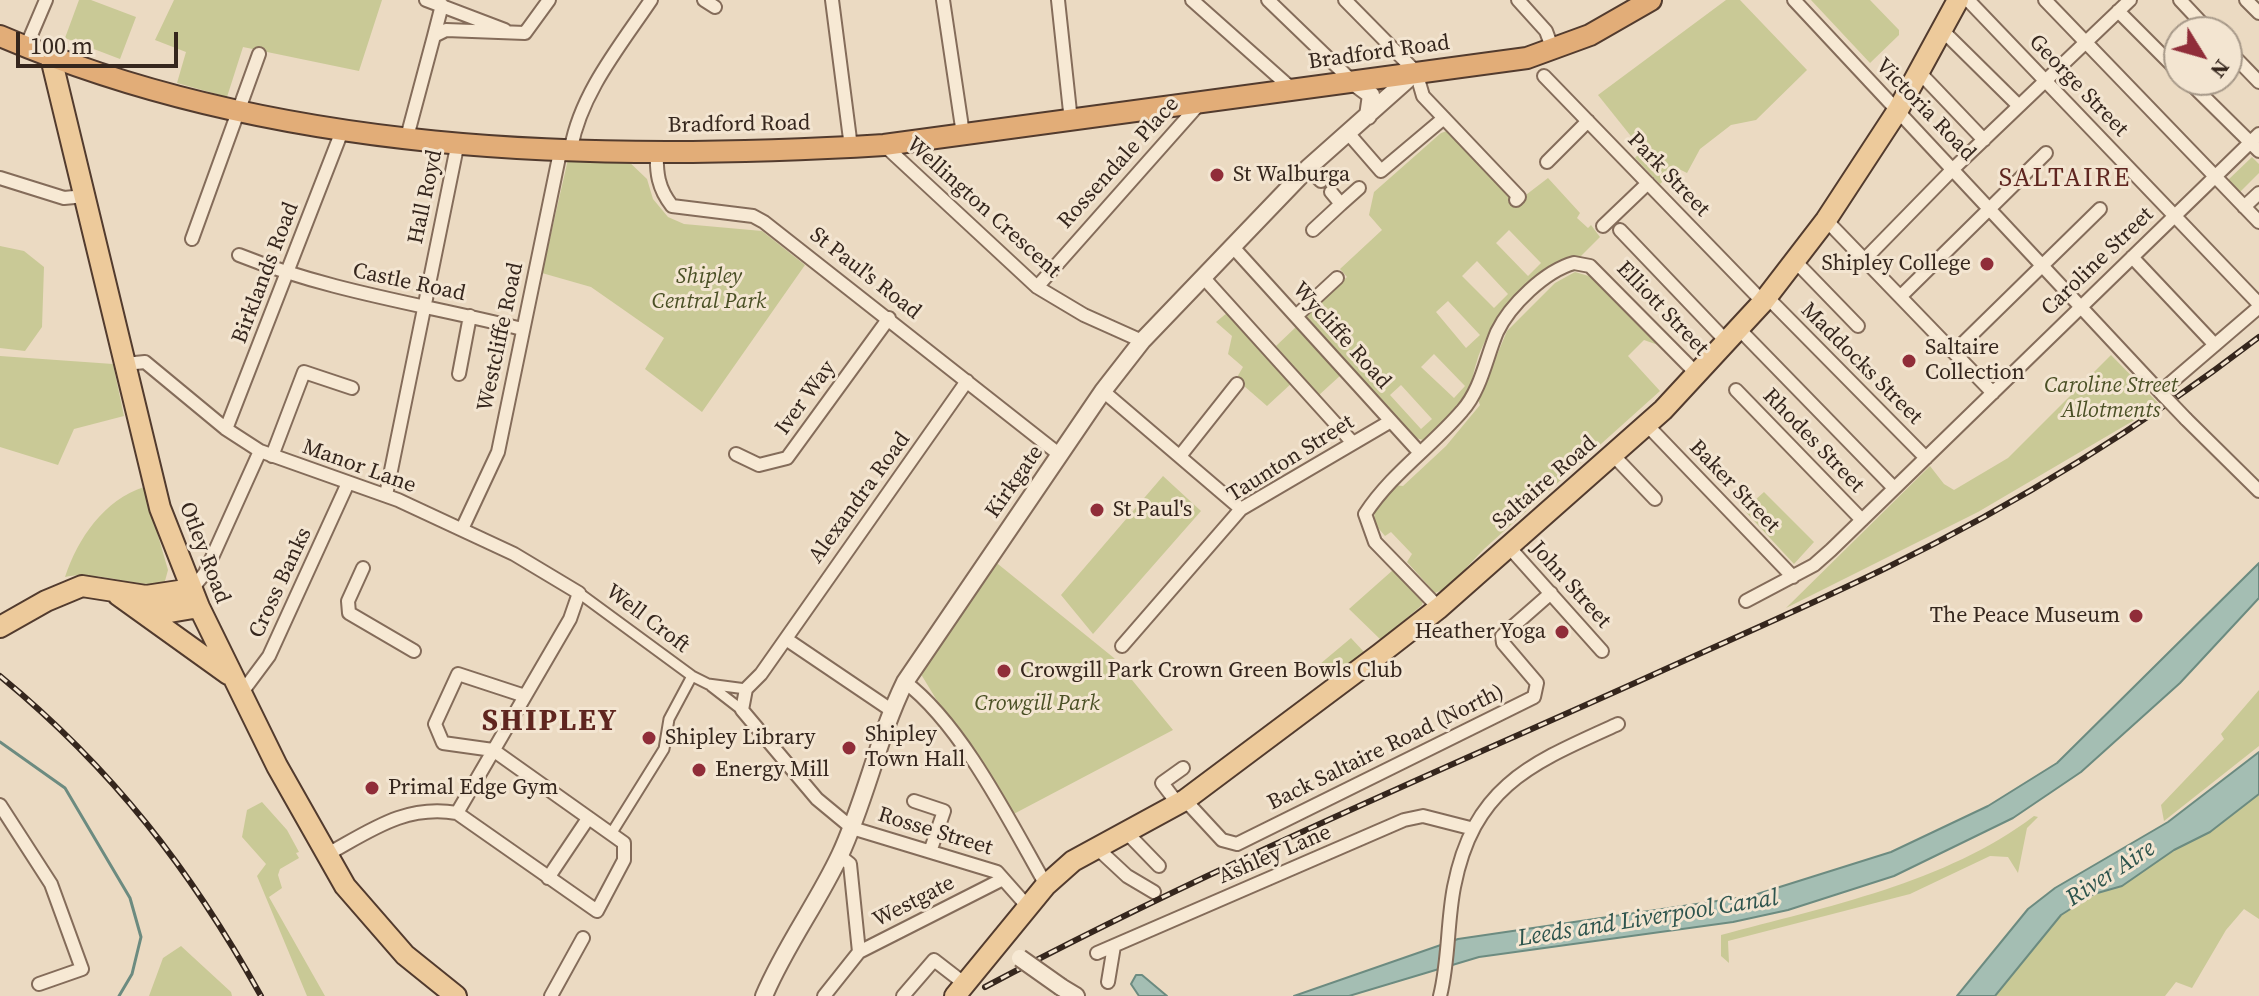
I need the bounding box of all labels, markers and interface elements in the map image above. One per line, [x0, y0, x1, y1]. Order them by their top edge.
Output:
scale bar [20, 16, 182, 66]
north arrow [2163, 16, 2243, 96]
text: 100 m [30, 29, 93, 62]
street label: George Street [2023, 29, 2133, 143]
street label: Bradford Road [1307, 30, 1451, 76]
street label: Victoria Road [1869, 53, 1981, 167]
text: N [2204, 54, 2237, 85]
street label: Rossendale Place [1053, 92, 1185, 234]
street label: Bradford Road [667, 111, 811, 139]
street label: Park Street [1621, 127, 1715, 223]
street label: Wellington Crescent [900, 132, 1066, 284]
street label: Hall Royd [403, 148, 449, 246]
place label: St Walburga [1233, 162, 1350, 188]
district label: SALTAIRE [1999, 163, 2131, 195]
marker: St Walburga [1208, 166, 1226, 184]
street label: Birklands Road [227, 199, 305, 347]
street label: Caroline Street [2036, 202, 2160, 322]
street label: St Paul's Road [804, 222, 926, 326]
place label: Shipley College [1821, 251, 1971, 277]
marker: Shipley College [1978, 255, 1996, 273]
street label: Elliott Street [1610, 256, 1714, 362]
street label: Castle Road [350, 258, 468, 308]
street label: Westcliffe Road [472, 260, 530, 414]
park label: Shipley Central Park [652, 264, 766, 316]
street label: Wycliffe Road [1286, 277, 1396, 395]
street label: Maddocks Street [1795, 298, 1927, 430]
place label: Saltaire Collection [1925, 335, 2025, 386]
marker: Saltaire Collection [1900, 352, 1918, 370]
street label: Iver Way [770, 356, 842, 440]
park label: Caroline Street Allotments [2044, 373, 2178, 424]
street label: Rhodes Street [1757, 383, 1869, 499]
street label: Taunton Street [1223, 410, 1359, 508]
street label: Alexandra Road [804, 427, 916, 569]
street label: Saltaire Road [1488, 431, 1602, 535]
street label: Manor Lane [299, 434, 419, 500]
street label: Baker Street [1683, 435, 1785, 539]
street label: Kirkgate [980, 440, 1050, 524]
place label: St Paul's [1113, 497, 1192, 523]
street label: Otley Road [173, 499, 235, 607]
marker: St Paul's [1088, 501, 1106, 519]
street label: Cross Banks [244, 524, 318, 642]
street label: John Street [1524, 536, 1616, 634]
street label: Well Croft [600, 579, 694, 659]
place label: The Peace Museum [1930, 603, 2120, 629]
marker: The Peace Museum [2127, 607, 2145, 625]
place label: Heather Yoga [1415, 619, 1546, 645]
marker: Heather Yoga [1553, 623, 1571, 641]
place label: Crowgill Park Crown Green Bowls Club [1020, 658, 1402, 684]
marker: Crowgill Park Crown Green Bowls Club [995, 662, 1013, 680]
street label: Back Saltaire Road (North) [1263, 679, 1509, 817]
park label: Crowgill Park [974, 691, 1100, 717]
district label: SHIPLEY [482, 704, 618, 740]
place label: Shipley Town Hall [865, 722, 965, 774]
place label: Shipley Library [665, 725, 815, 751]
marker: Shipley Library [640, 729, 658, 747]
marker: Shipley Town Hall [840, 739, 858, 757]
place label: Energy Mill [715, 757, 829, 783]
marker: Energy Mill [690, 761, 708, 779]
place label: Primal Edge Gym [388, 775, 558, 801]
marker: Primal Edge Gym [363, 779, 381, 797]
street label: Rosse Street [874, 802, 996, 862]
street label: Ashley Lane [1215, 819, 1335, 891]
water label: River Aire [2061, 835, 2161, 913]
street label: Westgate [869, 870, 959, 934]
water label: Leeds and Liverpool Canal [1516, 884, 1780, 954]

